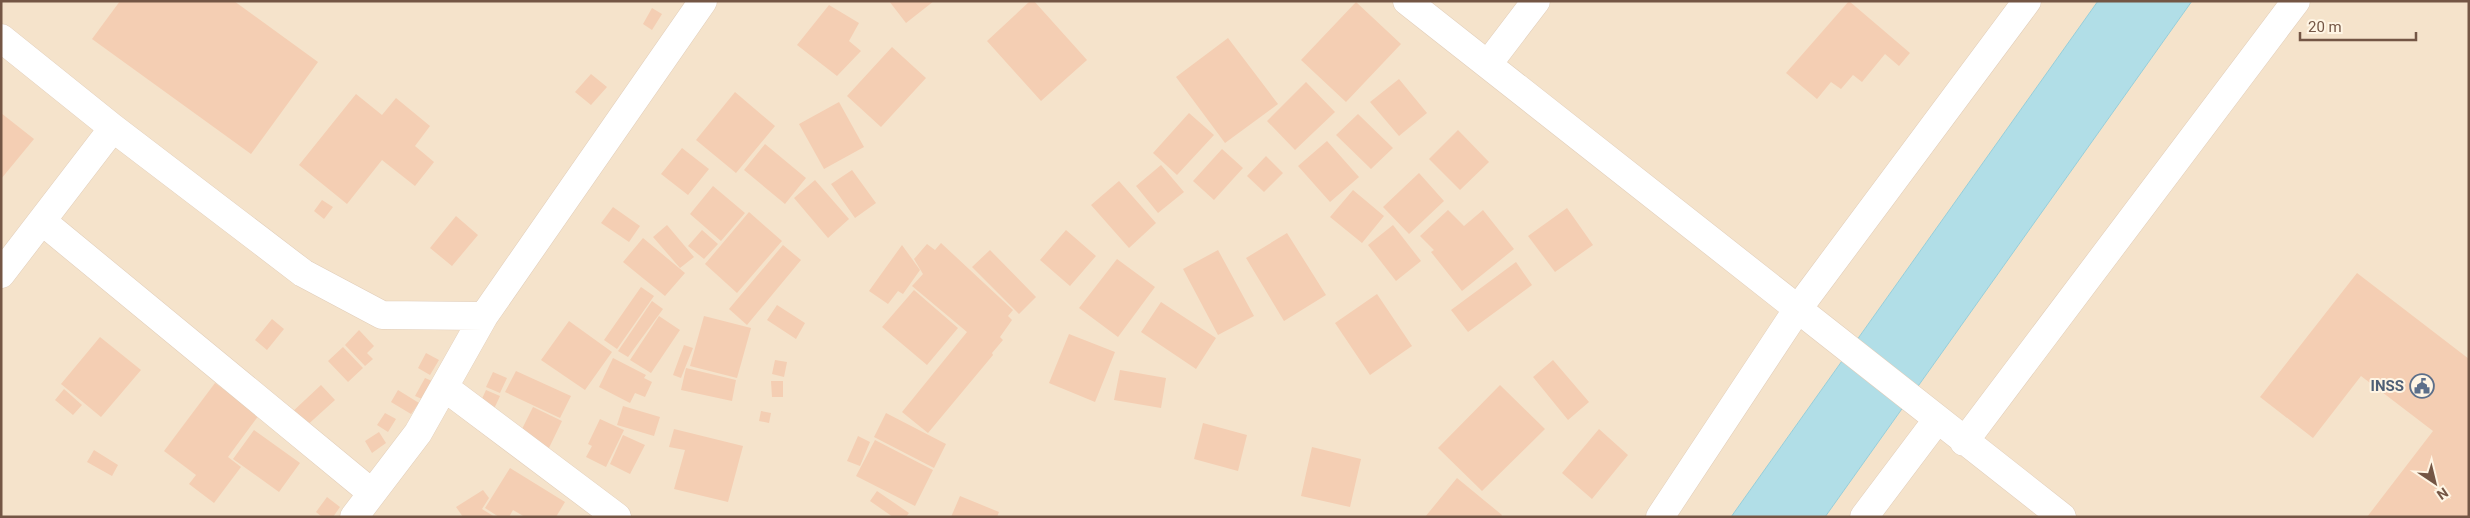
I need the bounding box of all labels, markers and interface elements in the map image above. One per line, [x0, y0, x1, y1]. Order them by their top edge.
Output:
scale bar [2300, 10, 2416, 42]
text: 20 m [2308, 18, 2342, 36]
public building icon: INSS [2409, 373, 2435, 399]
place label: INSS [2371, 377, 2404, 395]
north arrow [2410, 458, 2460, 508]
text: N [2434, 484, 2451, 503]

